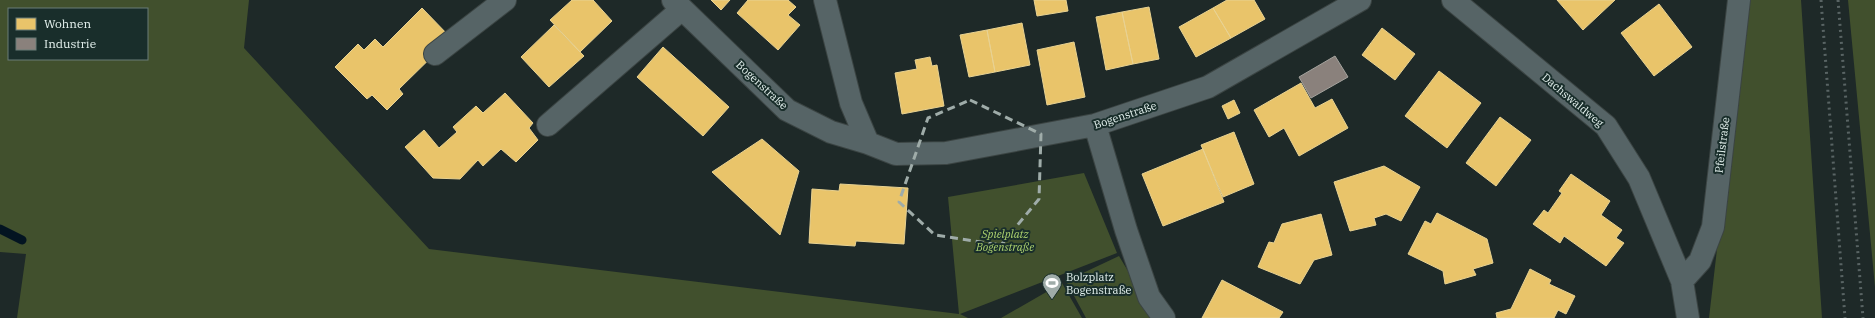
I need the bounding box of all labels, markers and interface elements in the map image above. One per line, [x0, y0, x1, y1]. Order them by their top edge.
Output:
legend [8, 8, 148, 60]
text: Wohnen [44, 16, 91, 31]
text: Industrie [44, 36, 96, 51]
street label: Bogenstraße [733, 58, 791, 112]
street label: Dachswaldweg [1539, 70, 1607, 130]
street label: Bogenstraße [1092, 98, 1158, 132]
street label: Pfeilstraße [1712, 116, 1732, 174]
park label: Spielplatz Bogenstraße [975, 227, 1034, 254]
place label: Bolzplatz Bogenstraße [1066, 270, 1132, 297]
sports icon: Bolzplatz Bogenstraße [1041, 272, 1063, 300]

